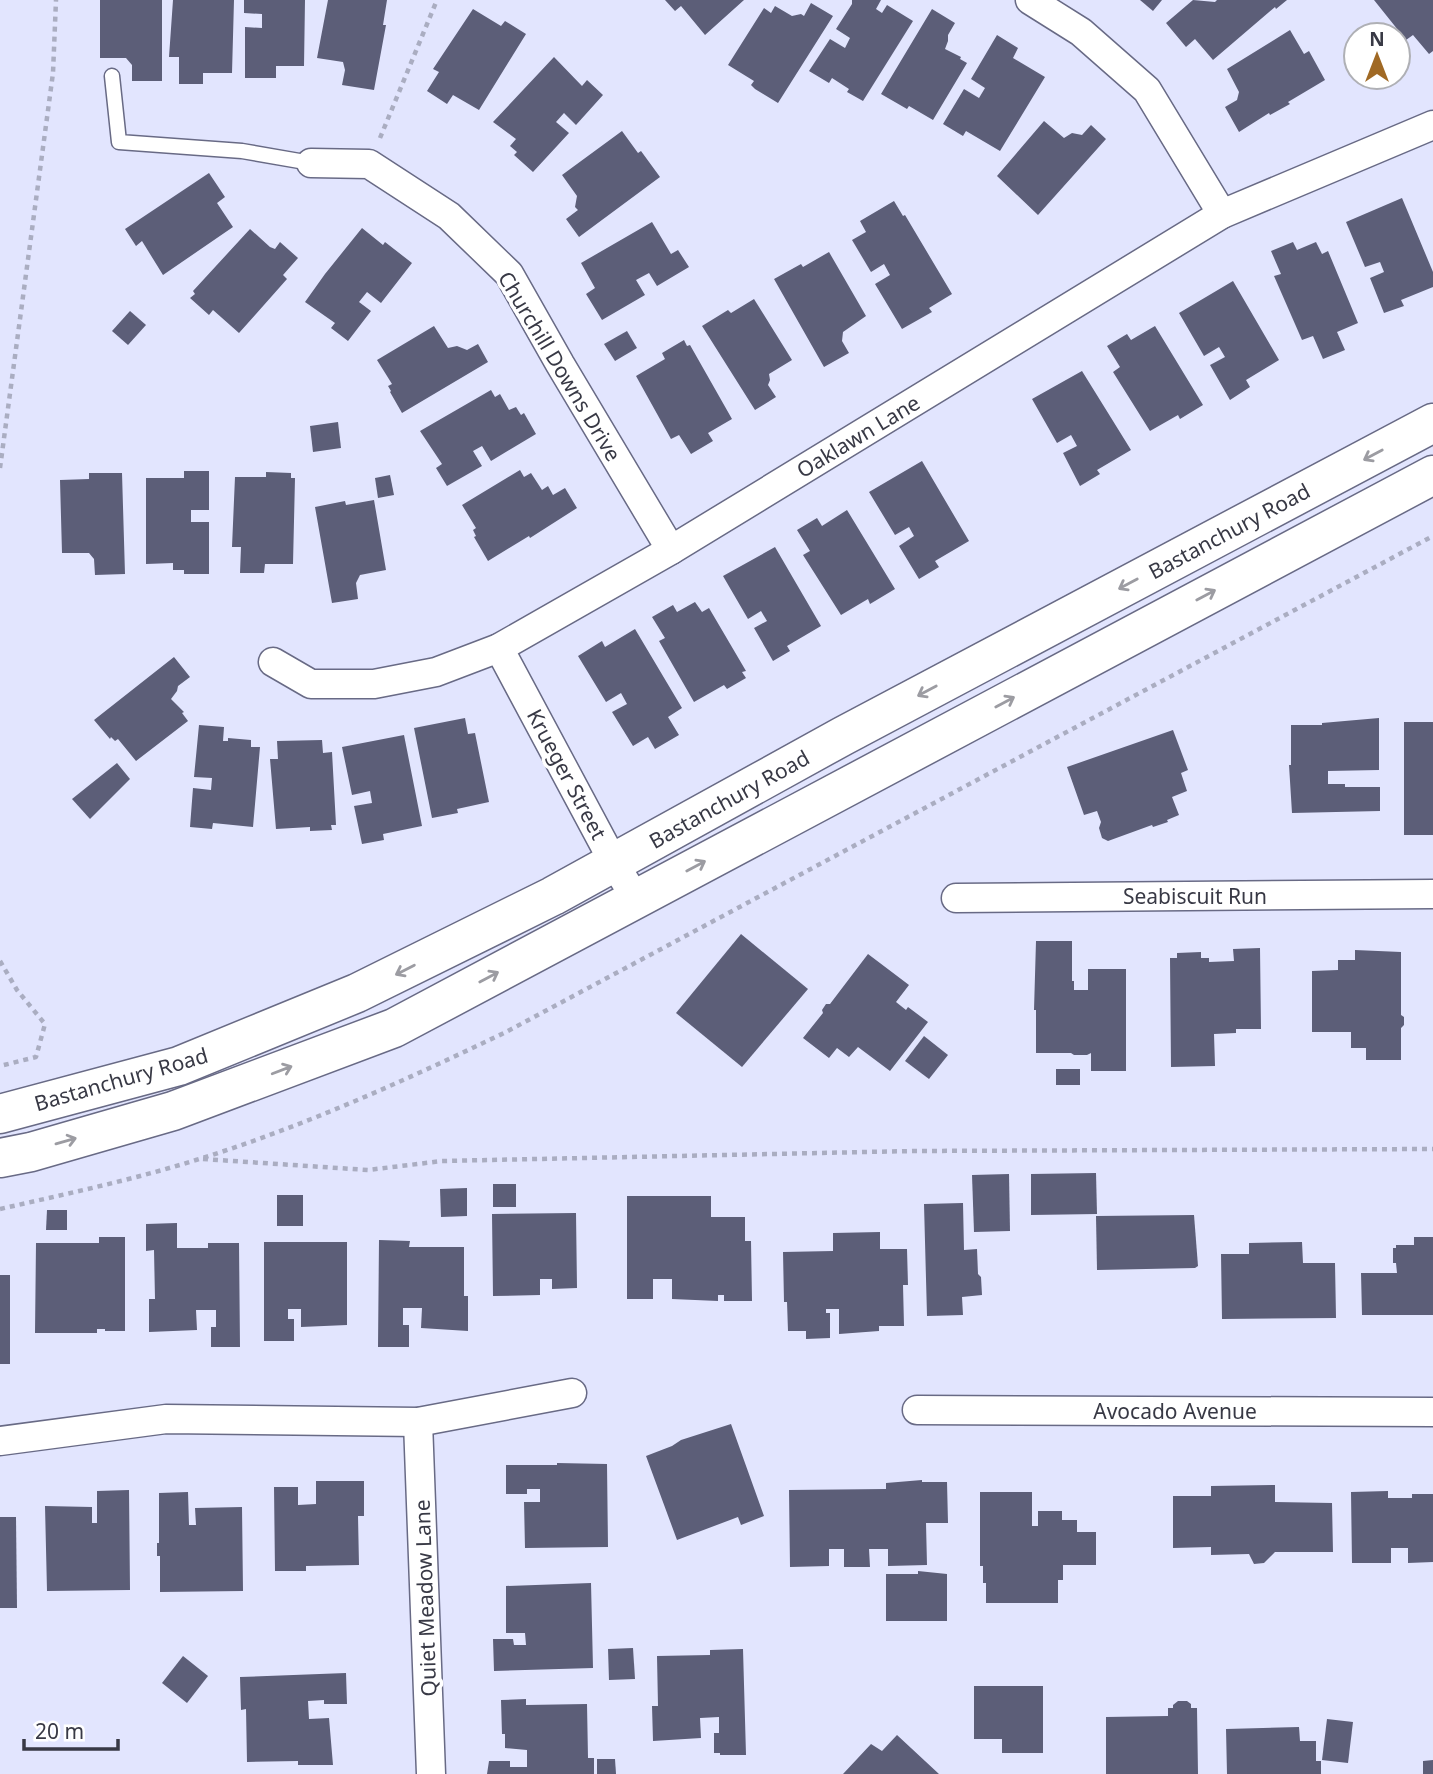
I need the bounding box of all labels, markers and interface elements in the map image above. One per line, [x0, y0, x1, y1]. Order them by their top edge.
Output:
north arrow [1342, 21, 1412, 91]
text: N [1369, 26, 1385, 52]
street label: Churchill Downs Drive [492, 266, 628, 466]
street label: Oaklawn Lane [791, 388, 925, 484]
one-way arrow [1363, 448, 1383, 462]
street label: Bastanchury Road [1143, 477, 1315, 585]
one-way arrow [1118, 578, 1139, 592]
one-way arrow [1195, 588, 1216, 601]
one-way arrow [917, 685, 938, 698]
one-way arrow [994, 694, 1015, 708]
street label: Krueger Street [521, 704, 613, 845]
street label: Bastanchury Road [644, 743, 814, 855]
one-way arrow [686, 859, 706, 873]
street label: Seabiscuit Run [1123, 882, 1267, 910]
one-way arrow [395, 963, 416, 977]
one-way arrow [478, 970, 499, 983]
street label: Bastanchury Road [31, 1041, 211, 1117]
one-way arrow [270, 1063, 292, 1075]
one-way arrow [55, 1134, 77, 1147]
street label: Avocado Avenue [1093, 1397, 1257, 1425]
street label: Quiet Meadow Lane [408, 1499, 442, 1697]
scale bar [24, 1708, 119, 1752]
text: 20 m [35, 1717, 84, 1745]

